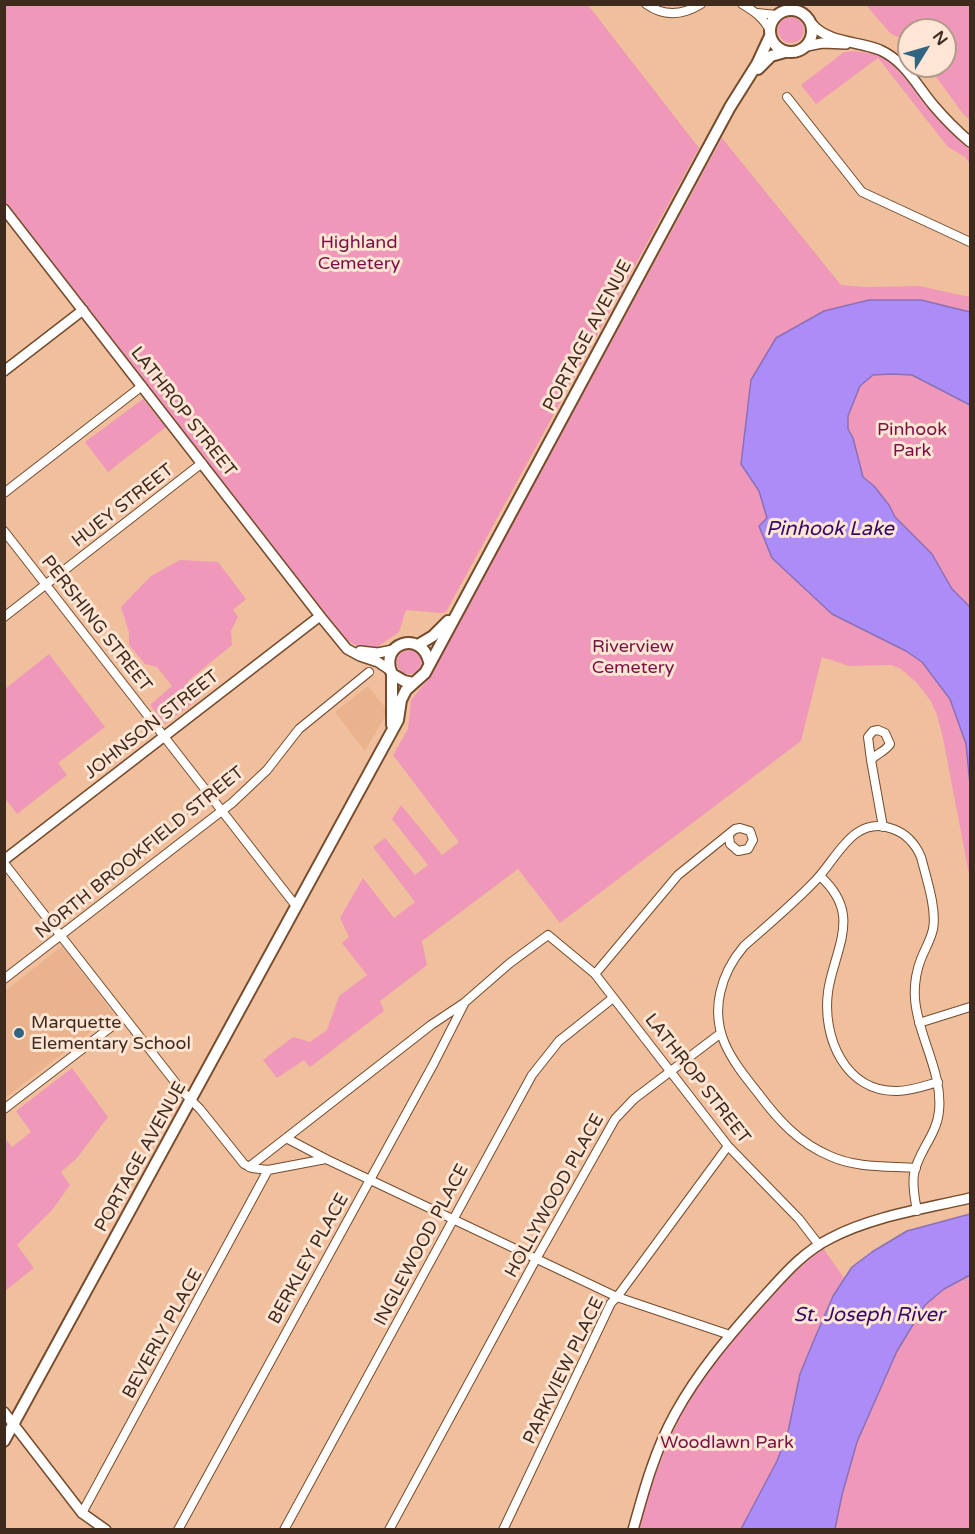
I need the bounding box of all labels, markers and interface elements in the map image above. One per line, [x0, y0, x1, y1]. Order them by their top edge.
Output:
north arrow [897, 18, 957, 78]
text: N [928, 27, 952, 50]
park label: Highland Cemetery [318, 232, 400, 274]
street label: PORTAGE AVENUE [539, 257, 637, 415]
street label: LATHROP STREET [125, 343, 241, 481]
park label: Pinhook Park [877, 419, 947, 462]
street label: HUEY STREET [68, 460, 178, 552]
water label: Pinhook Lake [766, 518, 894, 542]
street label: PERSHING STREET [36, 552, 156, 696]
park label: Riverview Cemetery [592, 636, 674, 678]
street label: JOHNSON STREET [81, 666, 223, 784]
street label: NORTH BROOKFIELD STREET [31, 762, 249, 944]
street label: LATHROP STREET [639, 1010, 755, 1148]
place label: Marquette Elementary School [31, 1012, 191, 1054]
marker: Marquette Elementary School [12, 1026, 26, 1040]
street label: PORTAGE AVENUE [91, 1078, 191, 1236]
street label: HOLLYWOOD PLACE [501, 1110, 609, 1282]
street label: INGLEWOOD PLACE [370, 1160, 474, 1330]
street label: BERKLEY PLACE [264, 1190, 354, 1328]
street label: BEVERLY PLACE [118, 1265, 208, 1403]
street label: PARKVIEW PLACE [519, 1294, 609, 1448]
water label: St. Joseph River [794, 1304, 944, 1328]
park label: Woodlawn Park [660, 1432, 794, 1454]

